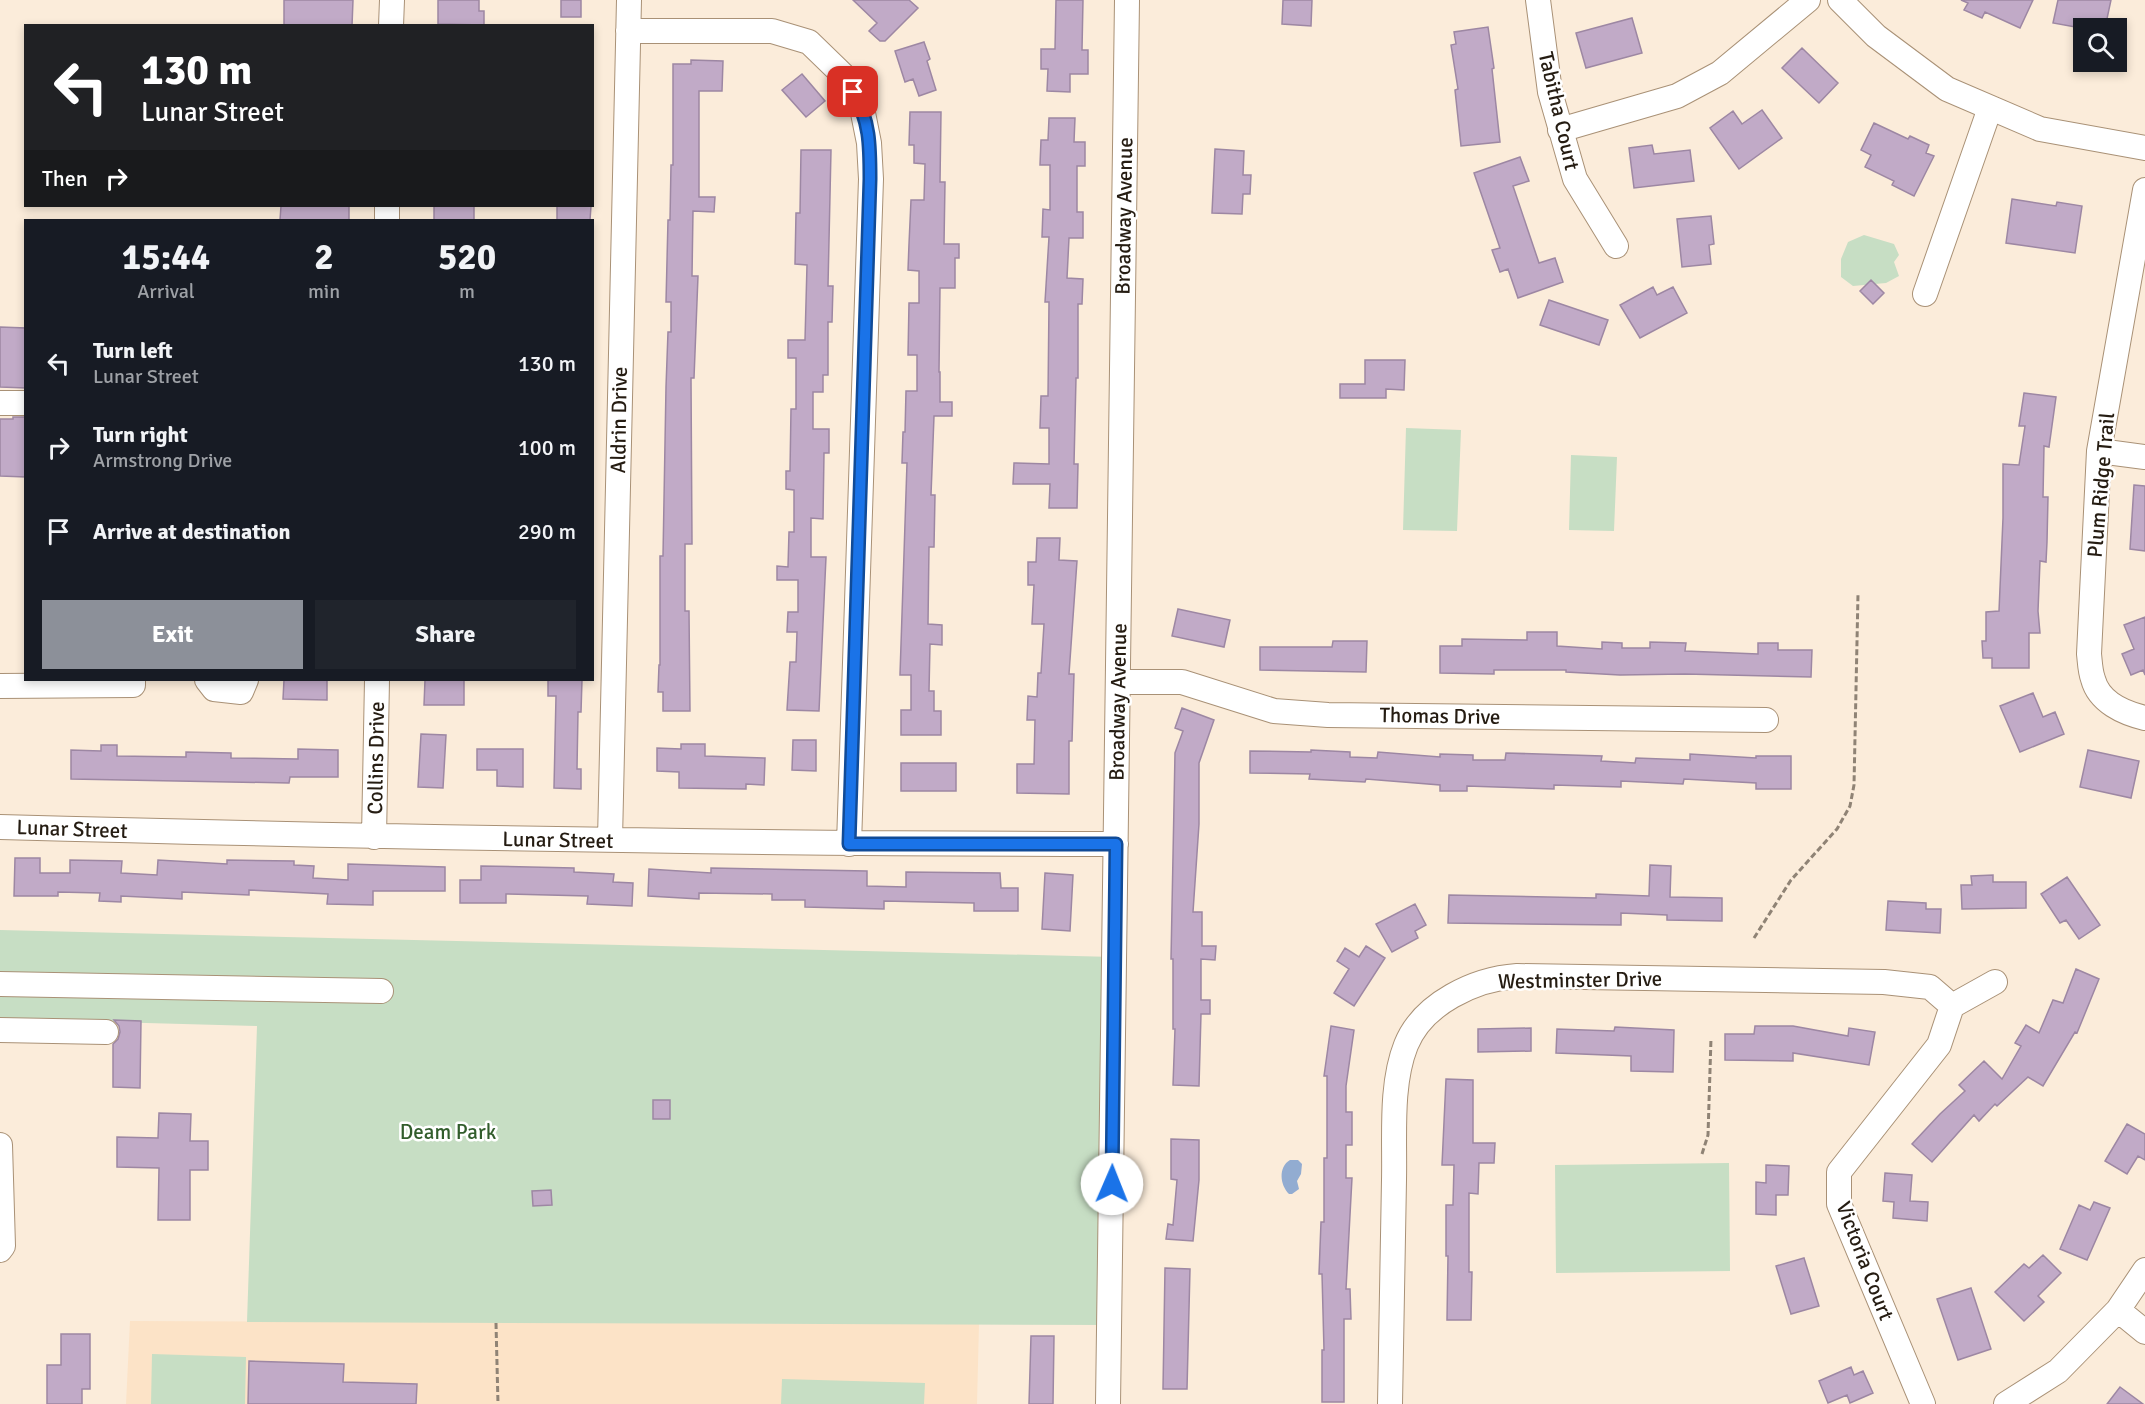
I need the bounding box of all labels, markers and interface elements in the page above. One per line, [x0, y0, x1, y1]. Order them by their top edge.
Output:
map controls [2073, 18, 2127, 72]
button: search [2073, 18, 2127, 72]
text: 130 m [141, 45, 252, 96]
icon: left [42, 48, 120, 126]
street label: Tabitha Court [1533, 49, 1585, 173]
pin [827, 66, 878, 117]
icon: arrive [836, 75, 869, 108]
text: Lunar Street [141, 96, 284, 129]
street label: Broadway Avenue [1110, 137, 1138, 295]
icon: right [100, 162, 133, 195]
text: Then [42, 165, 88, 192]
text: 15:44 [122, 235, 210, 280]
text: 2 [314, 235, 334, 280]
text: 520 [438, 235, 496, 280]
text: Arrival [137, 279, 195, 304]
text: min [308, 279, 340, 304]
text: m [459, 279, 475, 304]
text: Turn left [93, 337, 173, 364]
icon: left [42, 347, 75, 380]
text: 130 m [518, 350, 576, 377]
text: Lunar Street [93, 364, 199, 389]
street label: Aldrin Drive [605, 366, 633, 474]
street label: Plum Ridge Trail [2082, 411, 2120, 559]
text: Turn right [93, 421, 188, 448]
icon: right [42, 431, 75, 464]
text: 100 m [518, 434, 576, 461]
text: Armstrong Drive [93, 448, 232, 473]
icon: arrive [42, 515, 75, 548]
text: Arrive at destination [93, 518, 290, 545]
text: 290 m [518, 518, 576, 545]
button: Exit [42, 600, 303, 669]
button: Share [315, 600, 576, 669]
street label: Broadway Avenue [1104, 623, 1132, 781]
street label: Collins Drive [362, 701, 390, 815]
street label: Thomas Drive [1379, 702, 1501, 730]
street label: Lunar Street [16, 814, 128, 844]
street label: Lunar Street [502, 826, 614, 854]
street label: Westminster Drive [1498, 966, 1662, 994]
park label: Deam Park [400, 1119, 497, 1145]
position arrow [1080, 1152, 1144, 1216]
street label: Victoria Court [1830, 1198, 1900, 1324]

